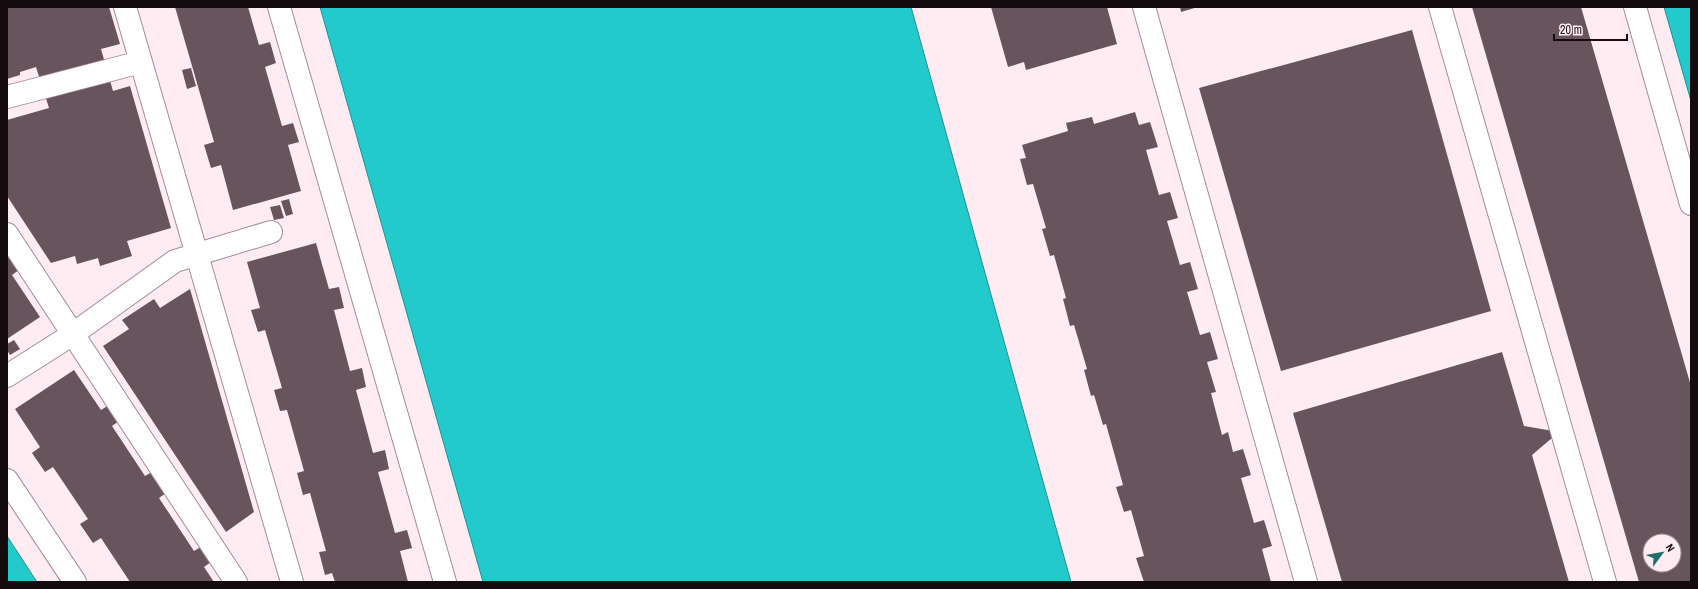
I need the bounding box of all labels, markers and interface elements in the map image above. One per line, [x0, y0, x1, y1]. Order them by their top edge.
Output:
scale bar [1554, 16, 1627, 42]
text: 20 m [1560, 22, 1582, 38]
north arrow [1642, 533, 1682, 573]
text: N [1663, 541, 1678, 554]

